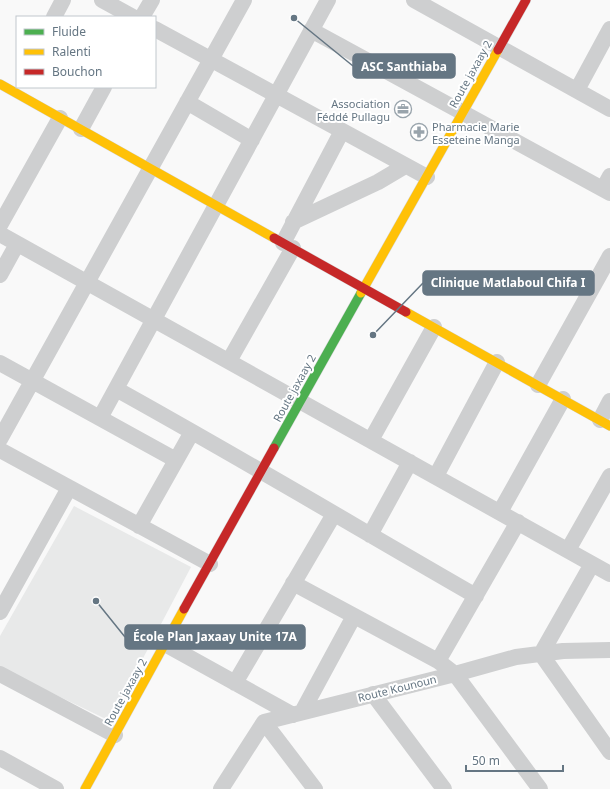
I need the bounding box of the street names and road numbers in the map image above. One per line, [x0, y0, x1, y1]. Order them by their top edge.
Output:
street label: Route jaxaay 2 [445, 37, 495, 111]
street label: Route jaxaay 2 [269, 351, 319, 425]
street label: Route jaxaay 2 [100, 655, 150, 729]
street label: Route Kounoun [356, 671, 438, 705]

